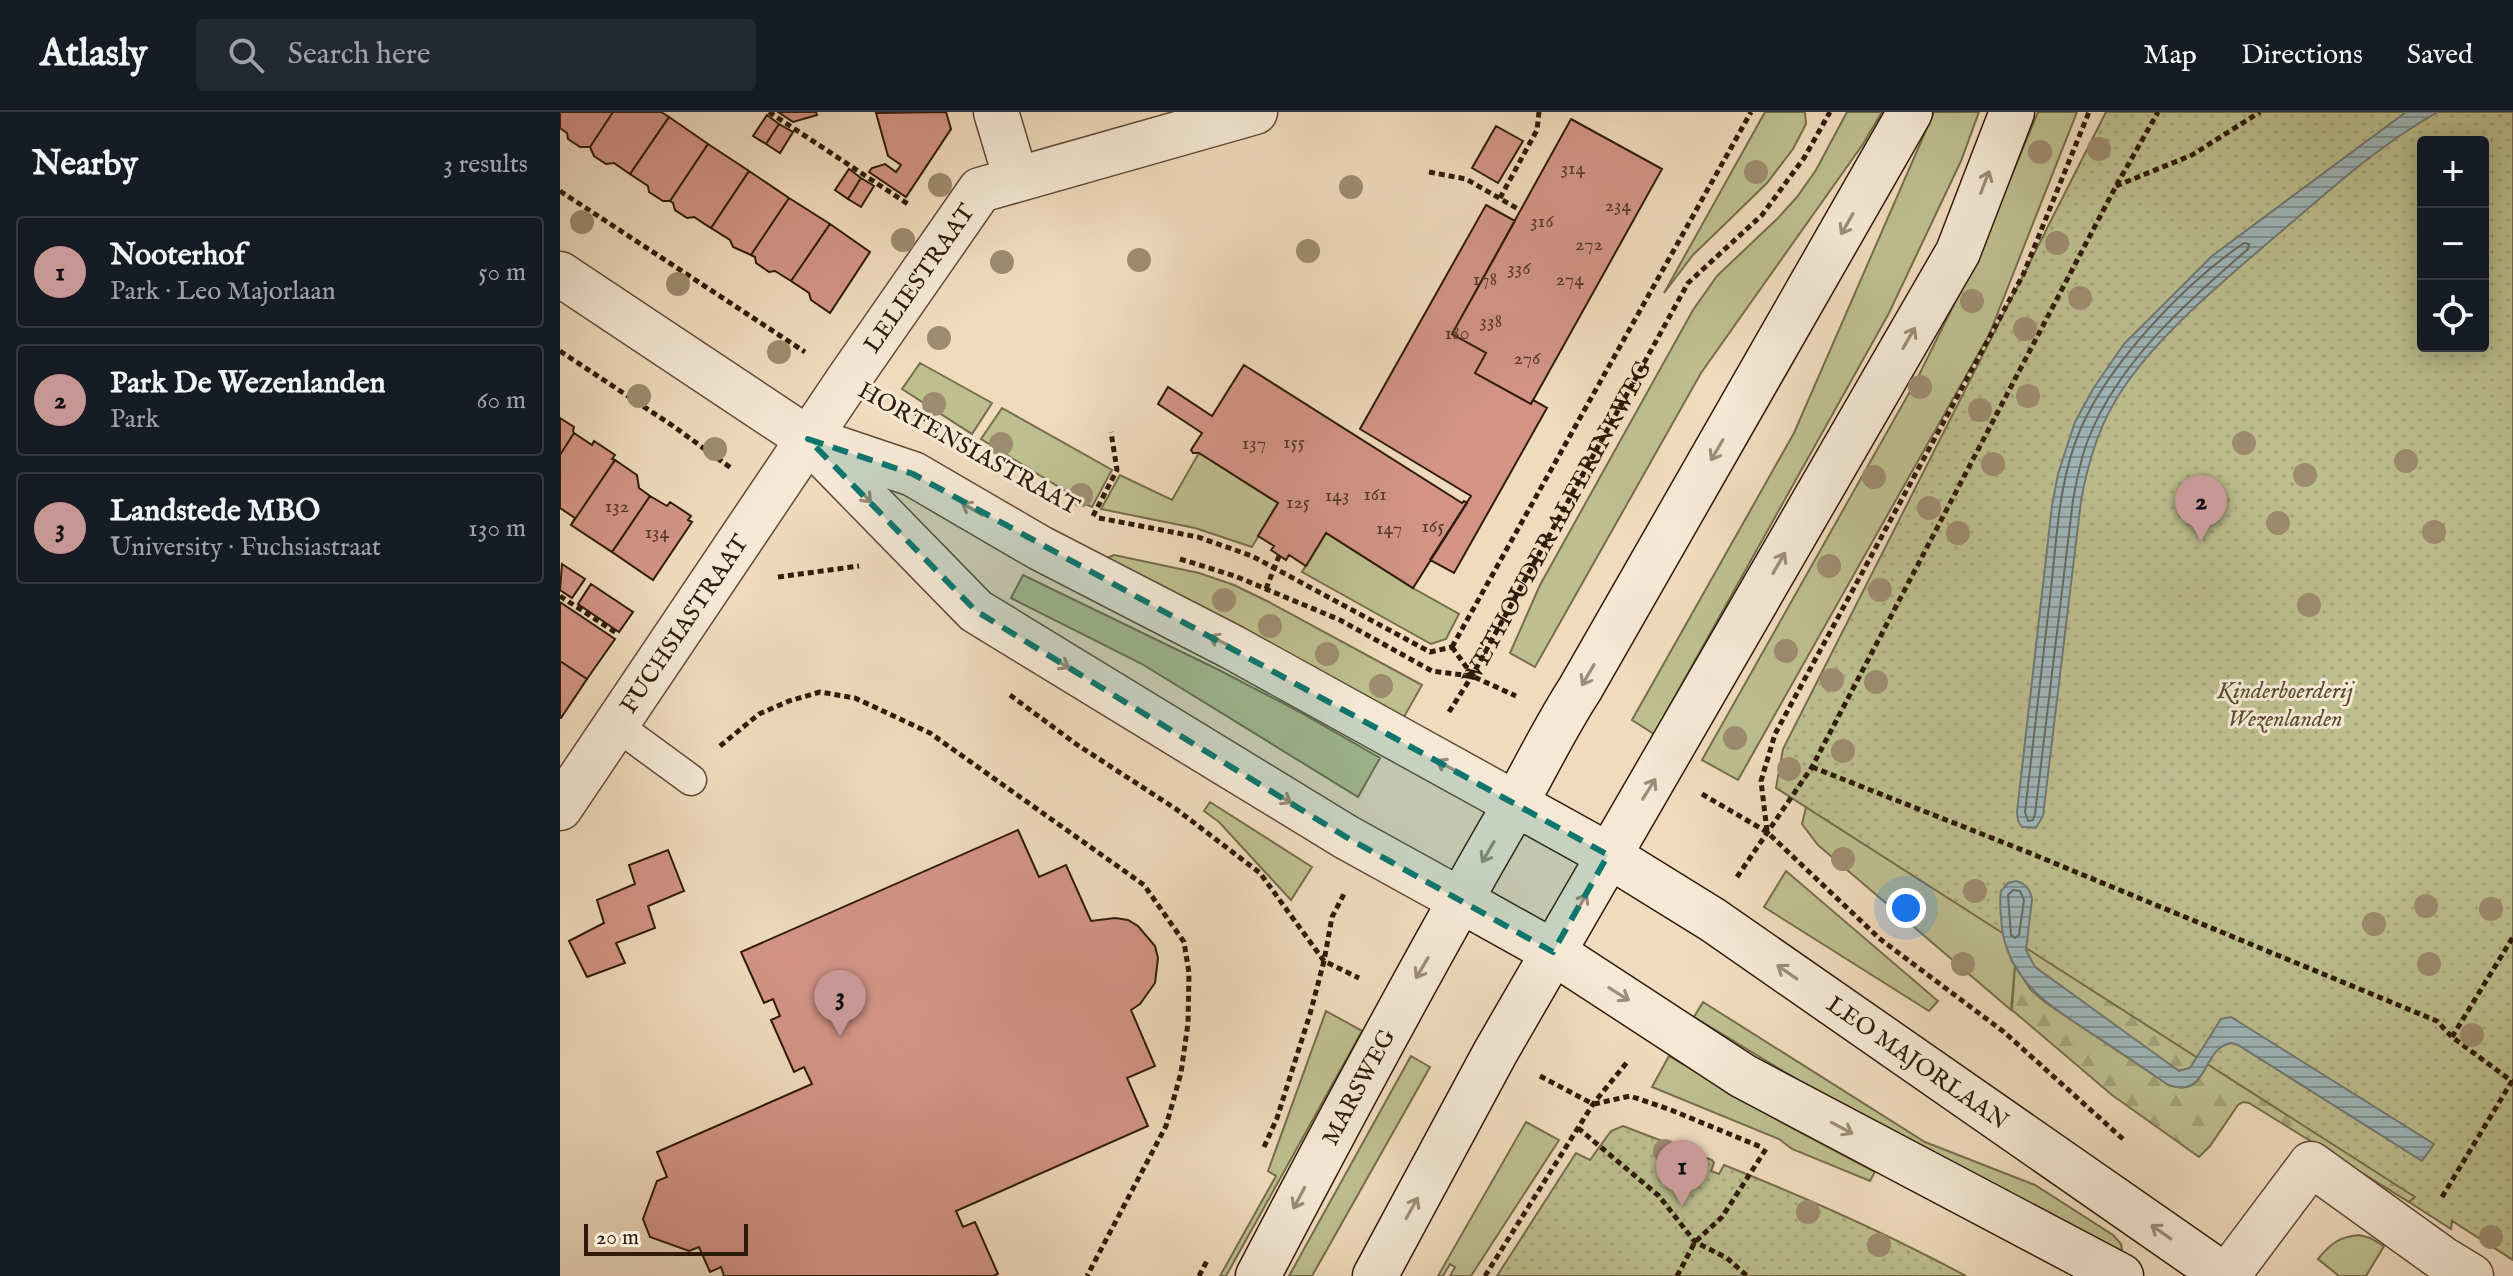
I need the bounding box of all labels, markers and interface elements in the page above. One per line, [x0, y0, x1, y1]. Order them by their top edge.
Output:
search box [196, 19, 756, 91]
text: Atlasly [40, 31, 148, 79]
icon: search [224, 33, 268, 77]
text: Search here [288, 36, 431, 74]
text: Map [2143, 38, 2197, 73]
text: Directions [2241, 38, 2363, 73]
text: Saved [2407, 38, 2473, 73]
map controls [2417, 136, 2489, 352]
button: + [2417, 136, 2489, 208]
text: Nearby [32, 143, 138, 186]
text: 3 results [443, 148, 528, 181]
house number: 314 [1561, 156, 1586, 181]
one-way arrow [1979, 170, 1993, 195]
house number: 234 [1605, 193, 1632, 218]
street label: LELIESTRAAT [857, 198, 983, 360]
button: − [2417, 208, 2489, 280]
house number: 316 [1530, 209, 1554, 234]
one-way arrow [1839, 212, 1855, 235]
house number: 272 [1575, 232, 1603, 257]
text: Nooterhof [110, 237, 245, 275]
text: 1 [55, 256, 65, 289]
text: 50 m [478, 256, 526, 289]
house number: 336 [1507, 256, 1531, 281]
house number: 178 [1473, 267, 1497, 292]
house number: 274 [1556, 267, 1584, 292]
text: Park · Leo Majorlaan [110, 275, 336, 308]
button: locate [2417, 280, 2489, 352]
house number: 338 [1480, 309, 1502, 334]
house number: 180 [1444, 321, 1470, 346]
one-way arrow [1901, 327, 1917, 350]
house number: 276 [1514, 346, 1541, 371]
street label: WETHOUDER ALFERINKWEG [1456, 355, 1660, 691]
text: Park De Wezenlanden [110, 365, 385, 403]
street label: HORTENSIASTRAAT [852, 376, 1085, 523]
text: 2 [54, 384, 66, 417]
text: 60 m [477, 384, 526, 417]
text: Park [110, 403, 159, 436]
house number: 155 [1283, 430, 1305, 455]
house number: 137 [1242, 431, 1266, 456]
one-way arrow [1709, 437, 1724, 461]
pin: 2 [2175, 475, 2227, 541]
house number: 161 [1363, 482, 1387, 507]
house number: 143 [1325, 483, 1349, 508]
one-way arrow [853, 484, 872, 503]
house number: 125 [1286, 490, 1310, 515]
text: Landstede MBO [110, 493, 320, 531]
house number: 132 [605, 494, 629, 519]
one-way arrow [961, 501, 984, 517]
text: 3 [55, 512, 65, 545]
text: 130 m [468, 512, 526, 545]
house number: 165 [1421, 514, 1445, 539]
house number: 147 [1376, 516, 1402, 541]
house number: 134 [645, 520, 670, 545]
street label: FUCHSIASTRAAT [614, 529, 757, 720]
text: University · Fuchsiastraat [110, 531, 381, 564]
one-way arrow [1772, 552, 1787, 576]
one-way arrow [1208, 633, 1232, 648]
one-way arrow [1047, 654, 1070, 670]
one-way arrow [1580, 663, 1596, 686]
park label: Kinderboerderij Wezenlanden [2216, 676, 2356, 735]
one-way arrow [1436, 758, 1460, 774]
one-way arrow [1641, 778, 1657, 800]
one-way arrow [1269, 790, 1292, 806]
one-way arrow [1480, 840, 1496, 863]
your location [1886, 888, 1926, 928]
one-way arrow [1574, 892, 1589, 916]
one-way arrow [1413, 956, 1429, 979]
one-way arrow [1776, 964, 1798, 980]
pin: 3 [814, 970, 866, 1036]
one-way arrow [1607, 986, 1630, 1002]
street label: LEO MAJORLAAN [1820, 990, 2014, 1138]
street label: MARSWEG [1316, 1024, 1403, 1151]
one-way arrow [1829, 1120, 1853, 1136]
pin: 1 [1656, 1140, 1708, 1206]
one-way arrow [1291, 1185, 1307, 1209]
one-way arrow [1405, 1196, 1420, 1220]
scale bar [584, 1220, 748, 1256]
text: 20 m [596, 1224, 639, 1252]
one-way arrow [2151, 1224, 2173, 1240]

